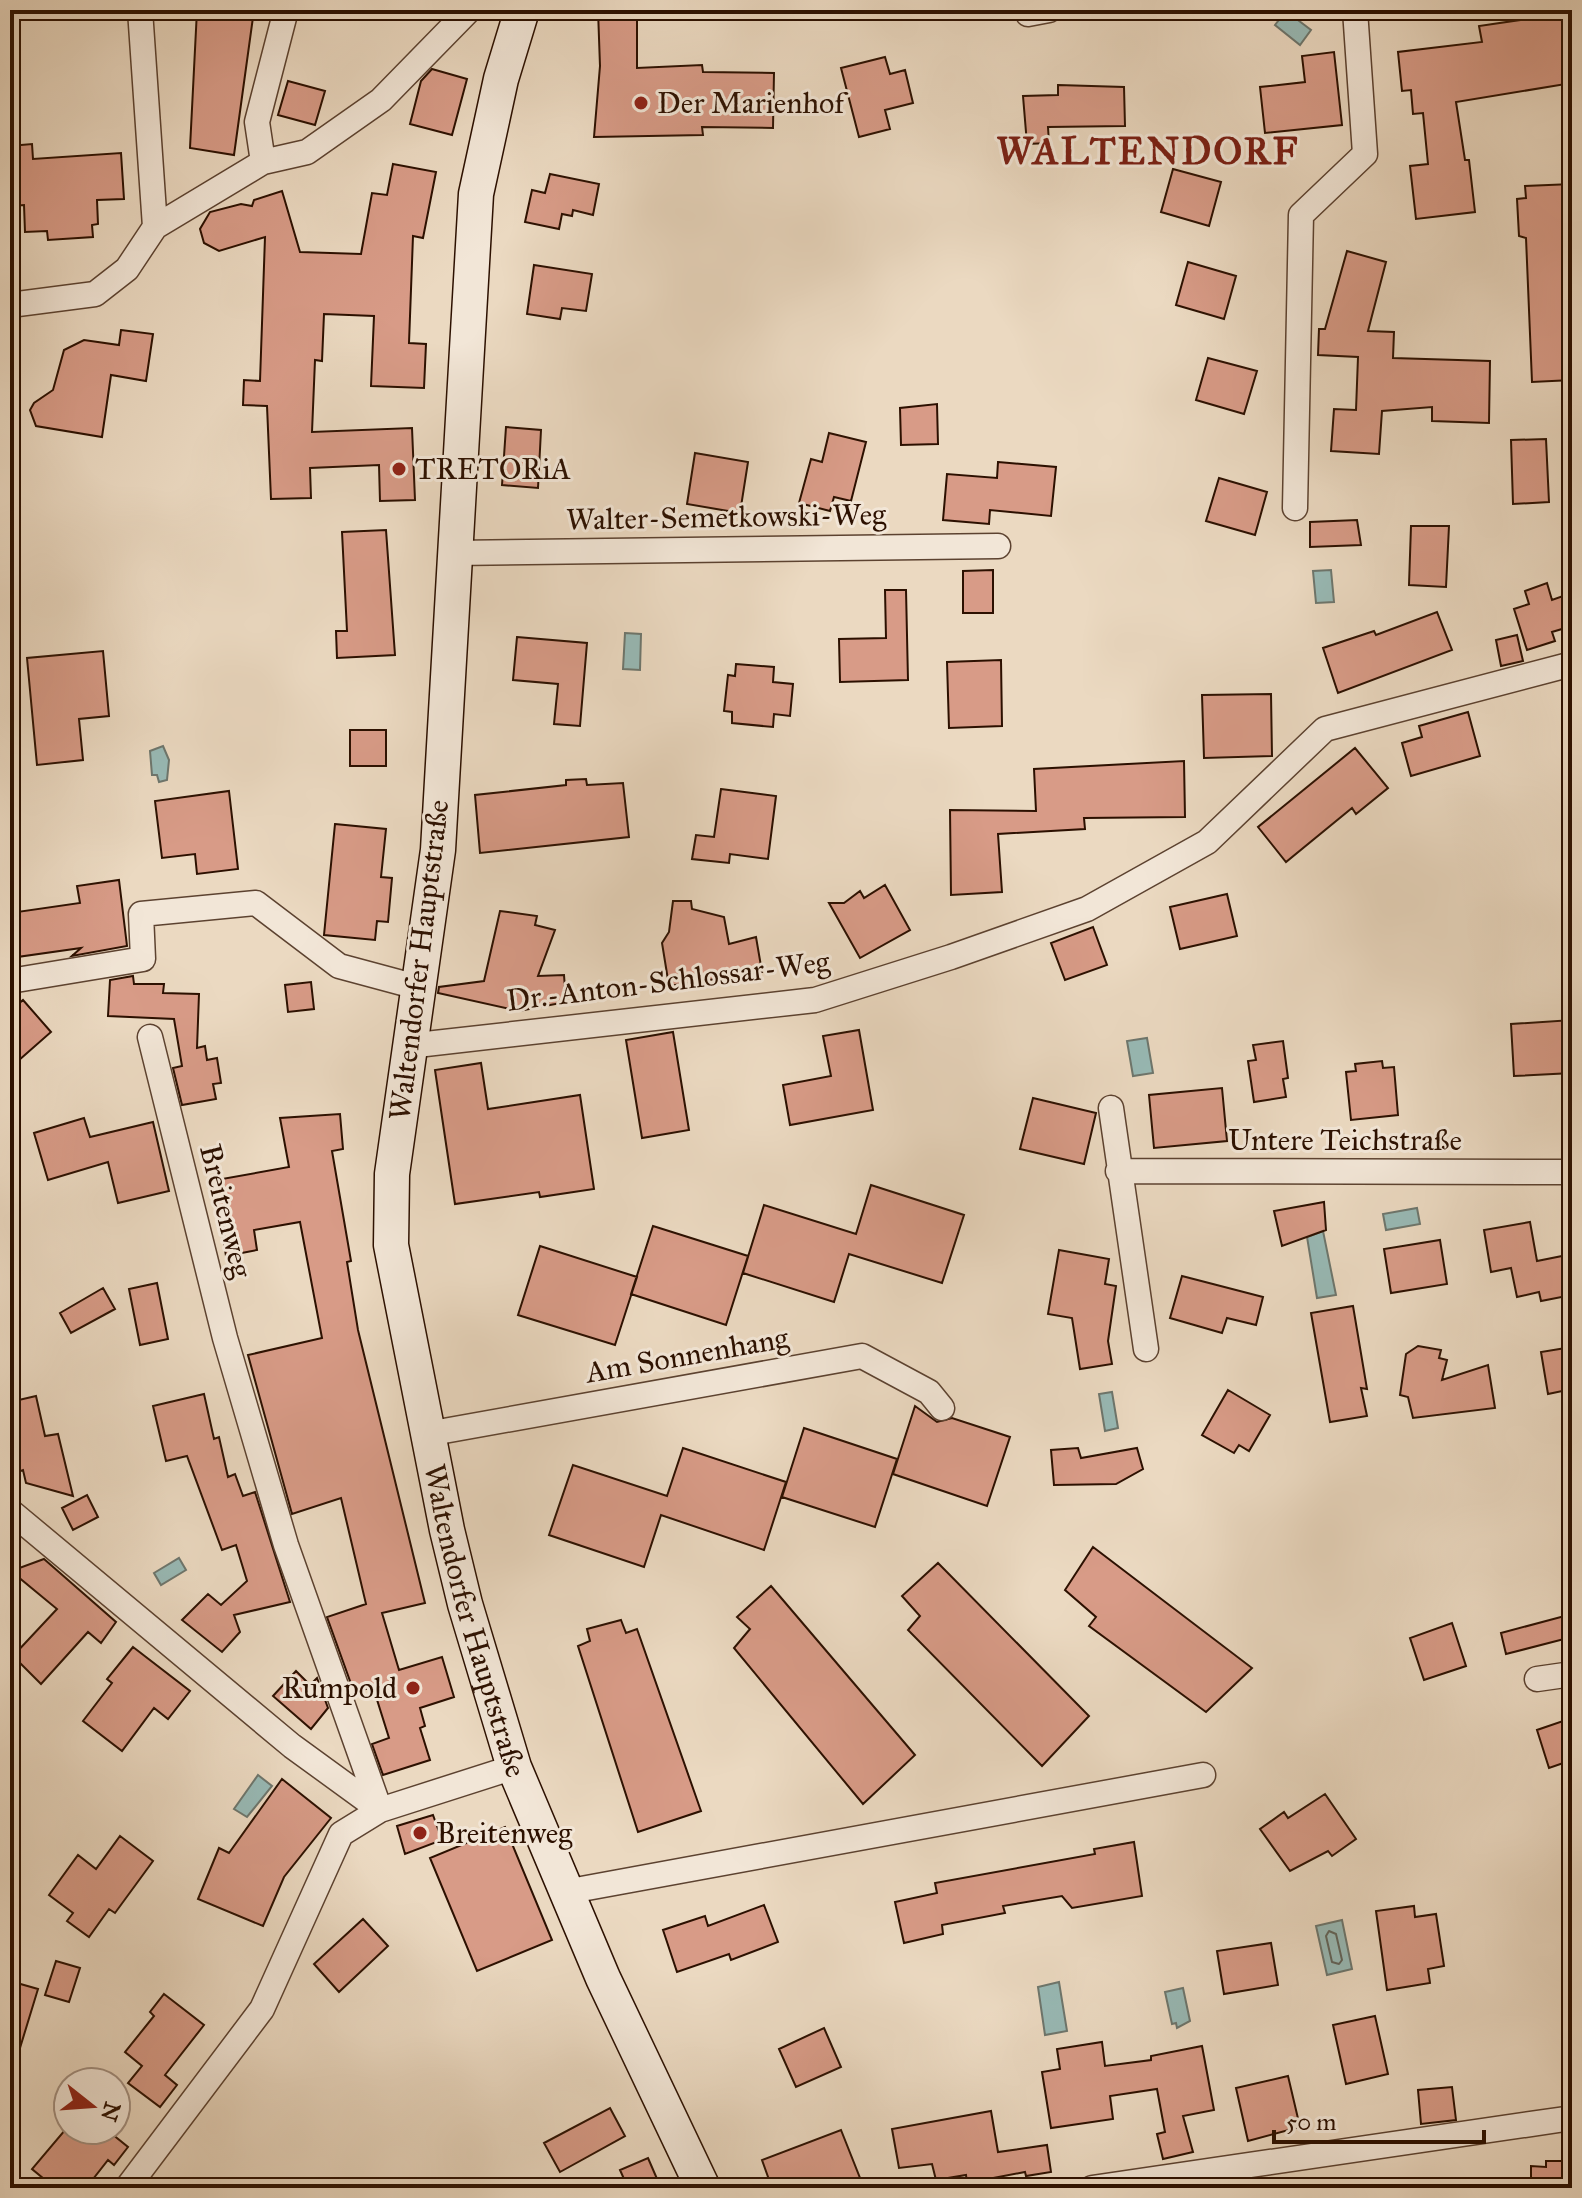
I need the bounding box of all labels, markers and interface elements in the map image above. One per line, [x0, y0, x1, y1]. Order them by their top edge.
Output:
place label: Der Marienhof [657, 85, 849, 121]
marker: Der Marienhof [632, 94, 650, 112]
district label: WALTENDORF [997, 128, 1299, 174]
place label: TRETORiA [415, 451, 571, 487]
marker: TRETORiA [390, 460, 408, 478]
street label: Walter-Semetkowski-Weg [566, 496, 887, 538]
street label: Waltendorfer Hauptstraße [381, 798, 457, 1122]
street label: Dr.-Anton-Schlossar-Weg [504, 943, 833, 1019]
street label: Untere Teichstraße [1228, 1122, 1462, 1158]
street label: Breitenweg [192, 1141, 260, 1282]
street label: Am Sonnenhang [581, 1319, 792, 1391]
street label: Waltendorfer Hauptstraße [416, 1461, 534, 1783]
place label: Rumpold [282, 1670, 397, 1706]
marker: Rumpold [404, 1679, 422, 1697]
place label: Breitenweg [436, 1815, 573, 1851]
marker: Breitenweg [411, 1824, 429, 1842]
north arrow [52, 2066, 132, 2146]
scale bar [1274, 2094, 1484, 2144]
text: N [95, 2099, 126, 2125]
text: 50 m [1286, 2107, 1336, 2137]

